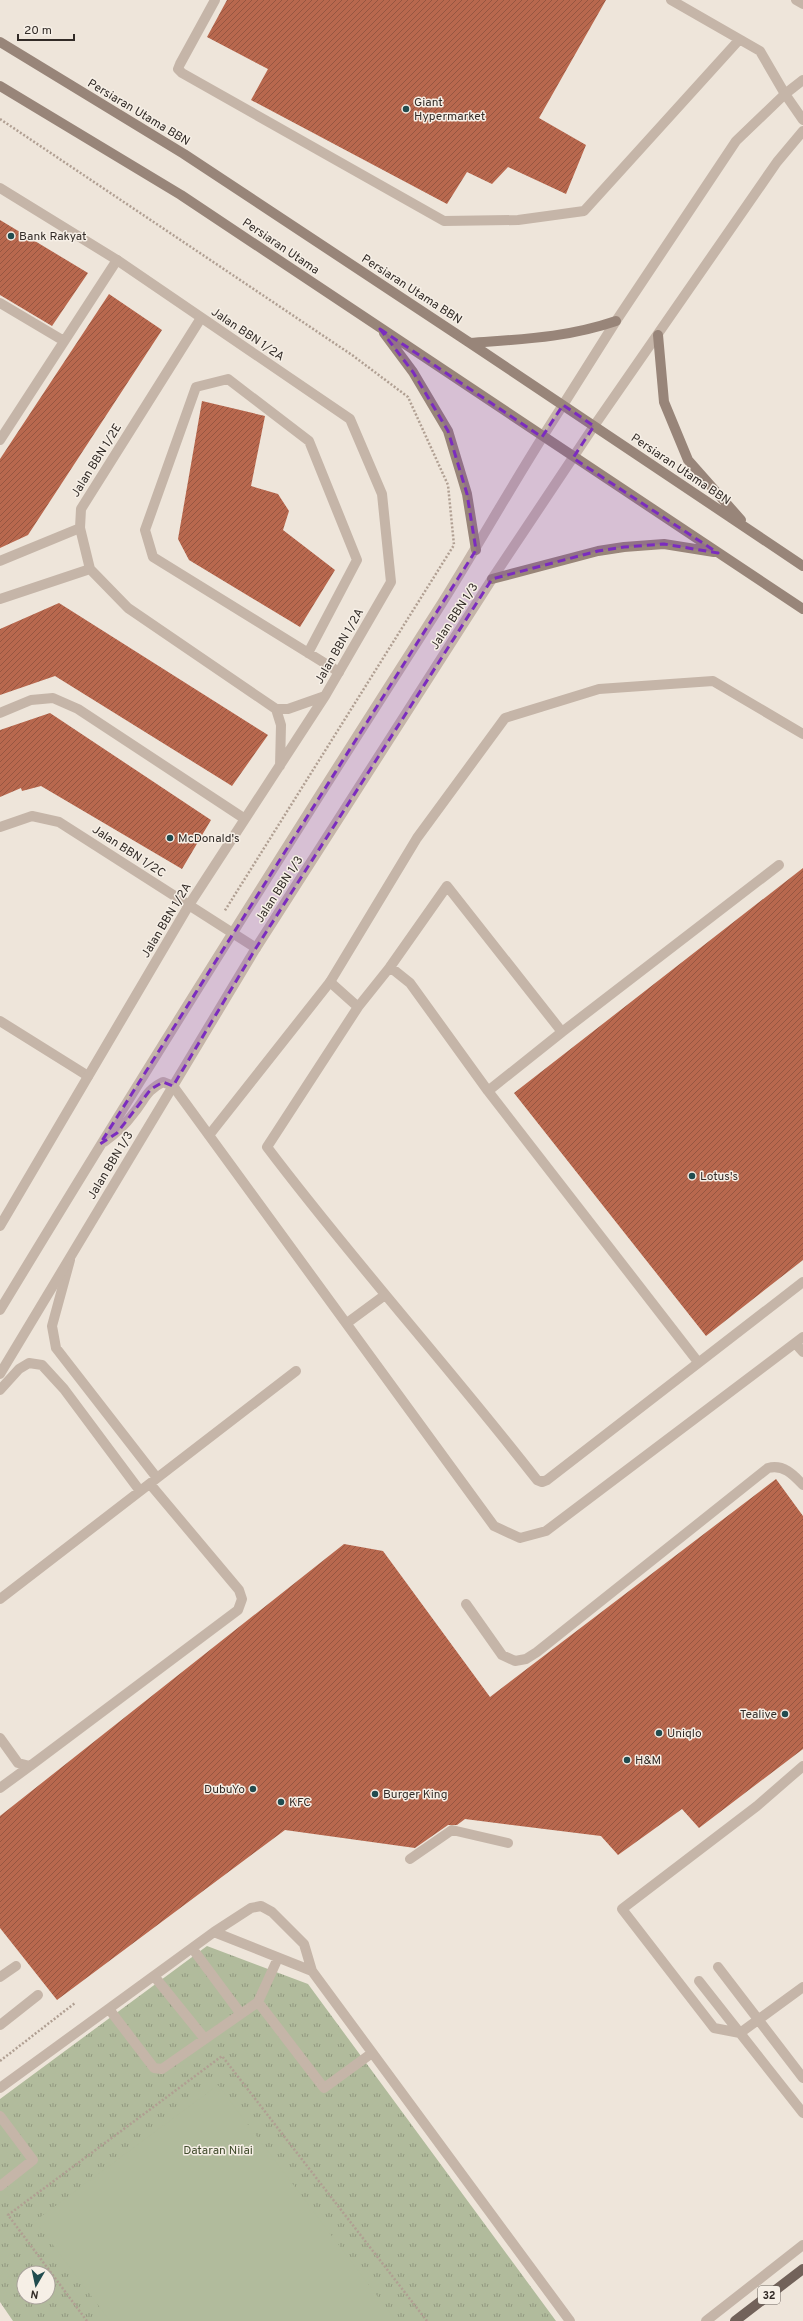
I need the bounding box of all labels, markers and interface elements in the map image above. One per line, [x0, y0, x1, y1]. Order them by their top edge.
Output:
scale bar [18, 16, 74, 42]
text: 20 m [24, 23, 52, 39]
street label: Persiaran Utama BBN [84, 76, 193, 150]
place label: Giant Hypermarket [414, 95, 485, 125]
marker: Giant Hypermarket [401, 104, 411, 114]
street label: Persiaran Utama [239, 215, 322, 279]
place label: Bank Rakyat [19, 229, 87, 245]
marker: Bank Rakyat [6, 231, 16, 241]
street label: Persiaran Utama BBN [358, 251, 465, 328]
street label: Jalan BBN 1/2A [208, 304, 287, 365]
street label: Jalan BBN 1/2E [68, 421, 126, 500]
street label: Persiaran Utama BBN [627, 430, 733, 509]
street label: Jalan BBN 1/3 [427, 580, 482, 653]
street label: Jalan BBN 1/2A [312, 606, 368, 687]
street label: Jalan BBN 1/2C [89, 822, 168, 882]
place label: McDonald's [178, 831, 240, 847]
marker: McDonald's [165, 833, 175, 843]
street label: Jalan BBN 1/3 [252, 853, 307, 926]
street label: Jalan BBN 1/2A [138, 880, 196, 961]
street label: Jalan BBN 1/3 [84, 1129, 137, 1202]
place label: Lotus's [700, 1169, 738, 1185]
marker: Lotus's [687, 1171, 697, 1181]
place label: Tealive [740, 1707, 777, 1723]
marker: Tealive [780, 1709, 790, 1719]
place label: Uniqlo [667, 1726, 702, 1742]
marker: Uniqlo [654, 1728, 664, 1738]
place label: H&M [635, 1753, 661, 1769]
marker: H&M [622, 1755, 632, 1765]
place label: DubuYo [204, 1782, 245, 1798]
marker: DubuYo [248, 1784, 258, 1794]
place label: Burger King [383, 1787, 448, 1803]
marker: Burger King [370, 1789, 380, 1799]
place label: KFC [289, 1795, 311, 1811]
marker: KFC [276, 1797, 286, 1807]
park label: Dataran Nilai [183, 2143, 253, 2159]
north arrow [16, 2265, 56, 2305]
text: N [30, 2286, 40, 2301]
road number: 32 [758, 2286, 780, 2304]

